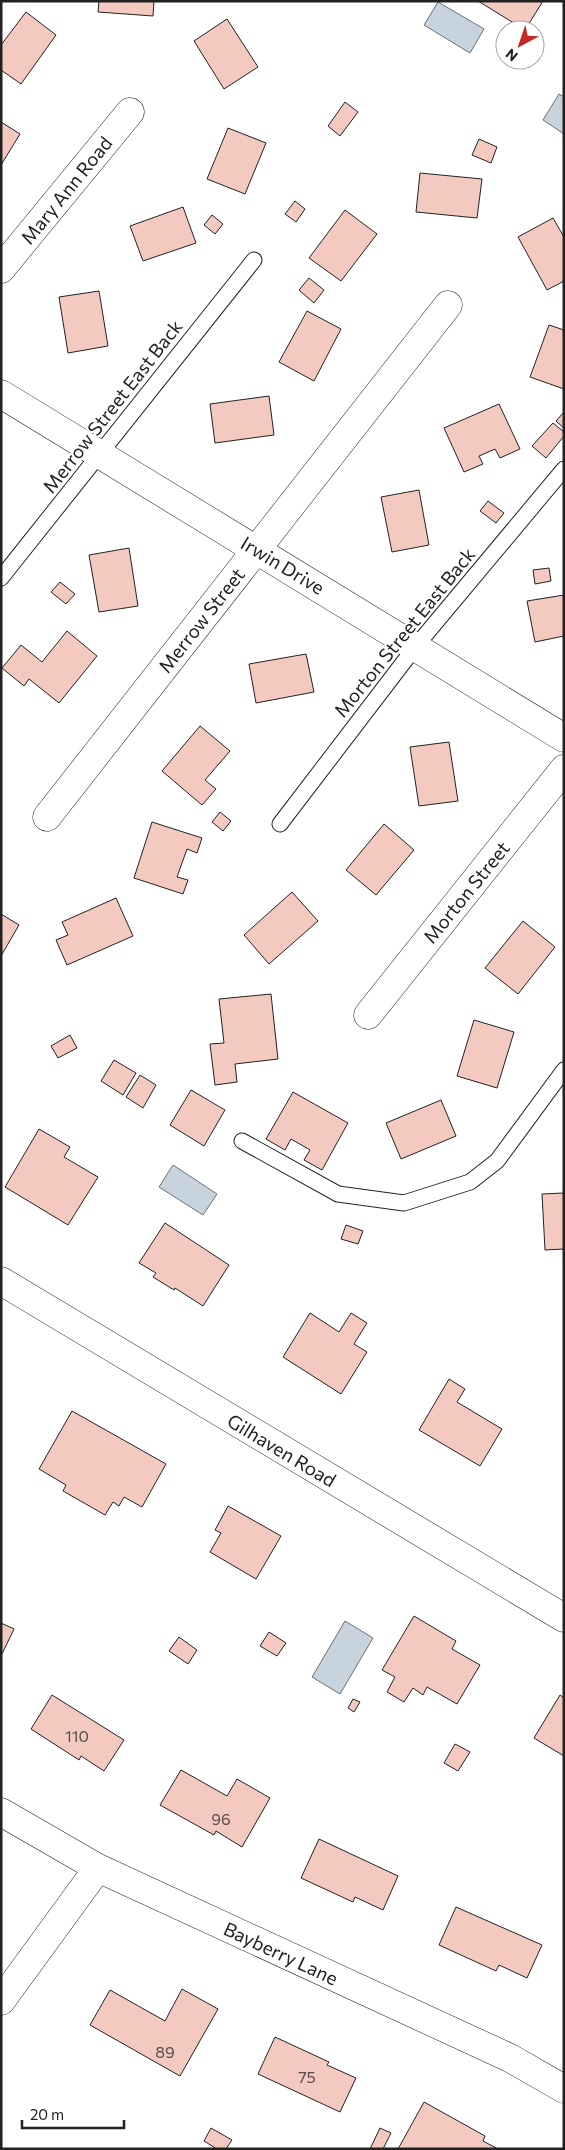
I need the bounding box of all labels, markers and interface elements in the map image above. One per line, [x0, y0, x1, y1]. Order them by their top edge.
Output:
north arrow [495, 20, 545, 70]
text: N [502, 45, 521, 65]
street label: Mary Ann Road [16, 132, 116, 248]
street label: Merrow Street East Back [37, 315, 187, 497]
street label: Irwin Drive [237, 531, 329, 599]
street label: Morton Street East Back [329, 543, 479, 721]
street label: Merrow Street [153, 563, 249, 677]
street label: Morton Street [418, 836, 514, 948]
street label: Gilhaven Road [224, 1409, 340, 1491]
house number: 110 [65, 1726, 89, 1745]
house number: 96 [211, 1809, 231, 1828]
street label: Bayberry Lane [220, 1916, 342, 1990]
house number: 89 [155, 2042, 175, 2061]
house number: 75 [298, 2067, 316, 2086]
scale bar [22, 2098, 125, 2130]
text: 20 m [30, 2105, 64, 2123]

